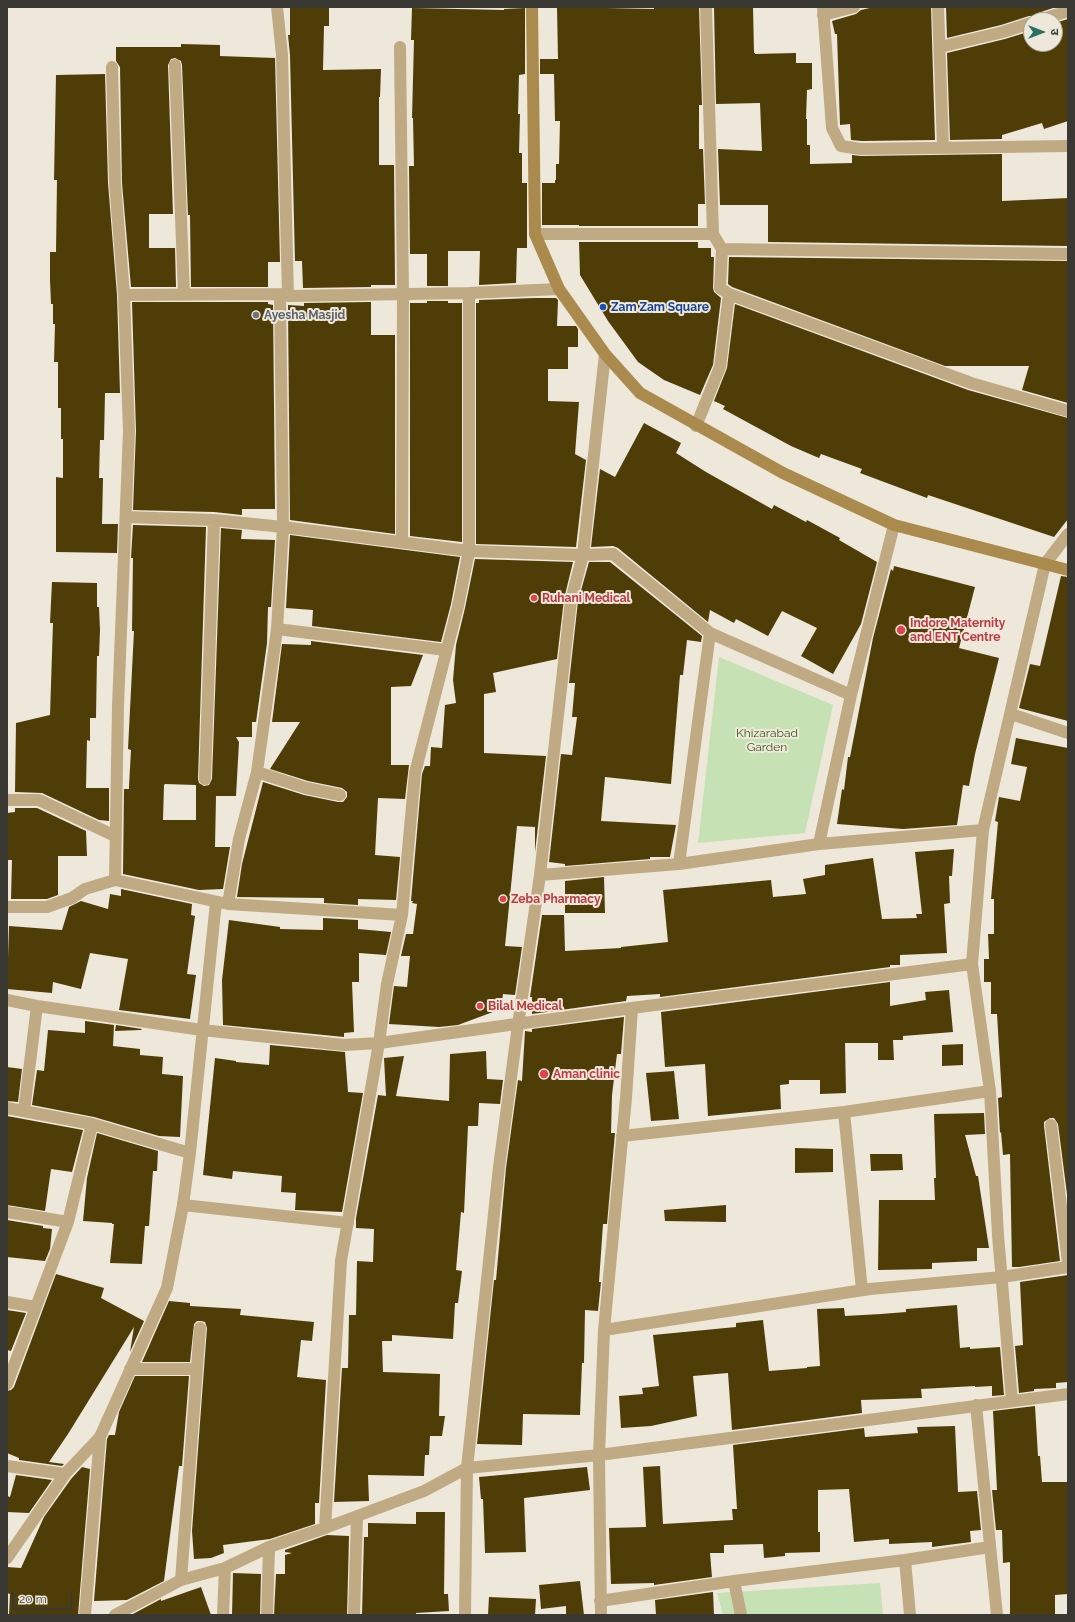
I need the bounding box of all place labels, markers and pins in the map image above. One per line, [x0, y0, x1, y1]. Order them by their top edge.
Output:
place label: Zam Zam Square [611, 300, 709, 314]
marker: Zam Zam Square [598, 302, 608, 312]
place label: Ayesha Masjid [264, 308, 345, 322]
marker: Ayesha Masjid [251, 310, 261, 320]
place label: Ruhani Medical [542, 591, 630, 605]
marker: Ruhani Medical [529, 593, 539, 603]
place label: Indore Maternity and ENT Centre [910, 616, 1005, 644]
marker: Indore Maternity and ENT Centre [895, 624, 907, 636]
place label: Zeba Pharmacy [511, 892, 600, 906]
marker: Zeba Pharmacy [498, 894, 508, 904]
place label: Bilal Medical [488, 999, 562, 1013]
marker: Bilal Medical [475, 1001, 485, 1011]
place label: Aman clinic [553, 1067, 620, 1081]
marker: Aman clinic [538, 1068, 550, 1080]

